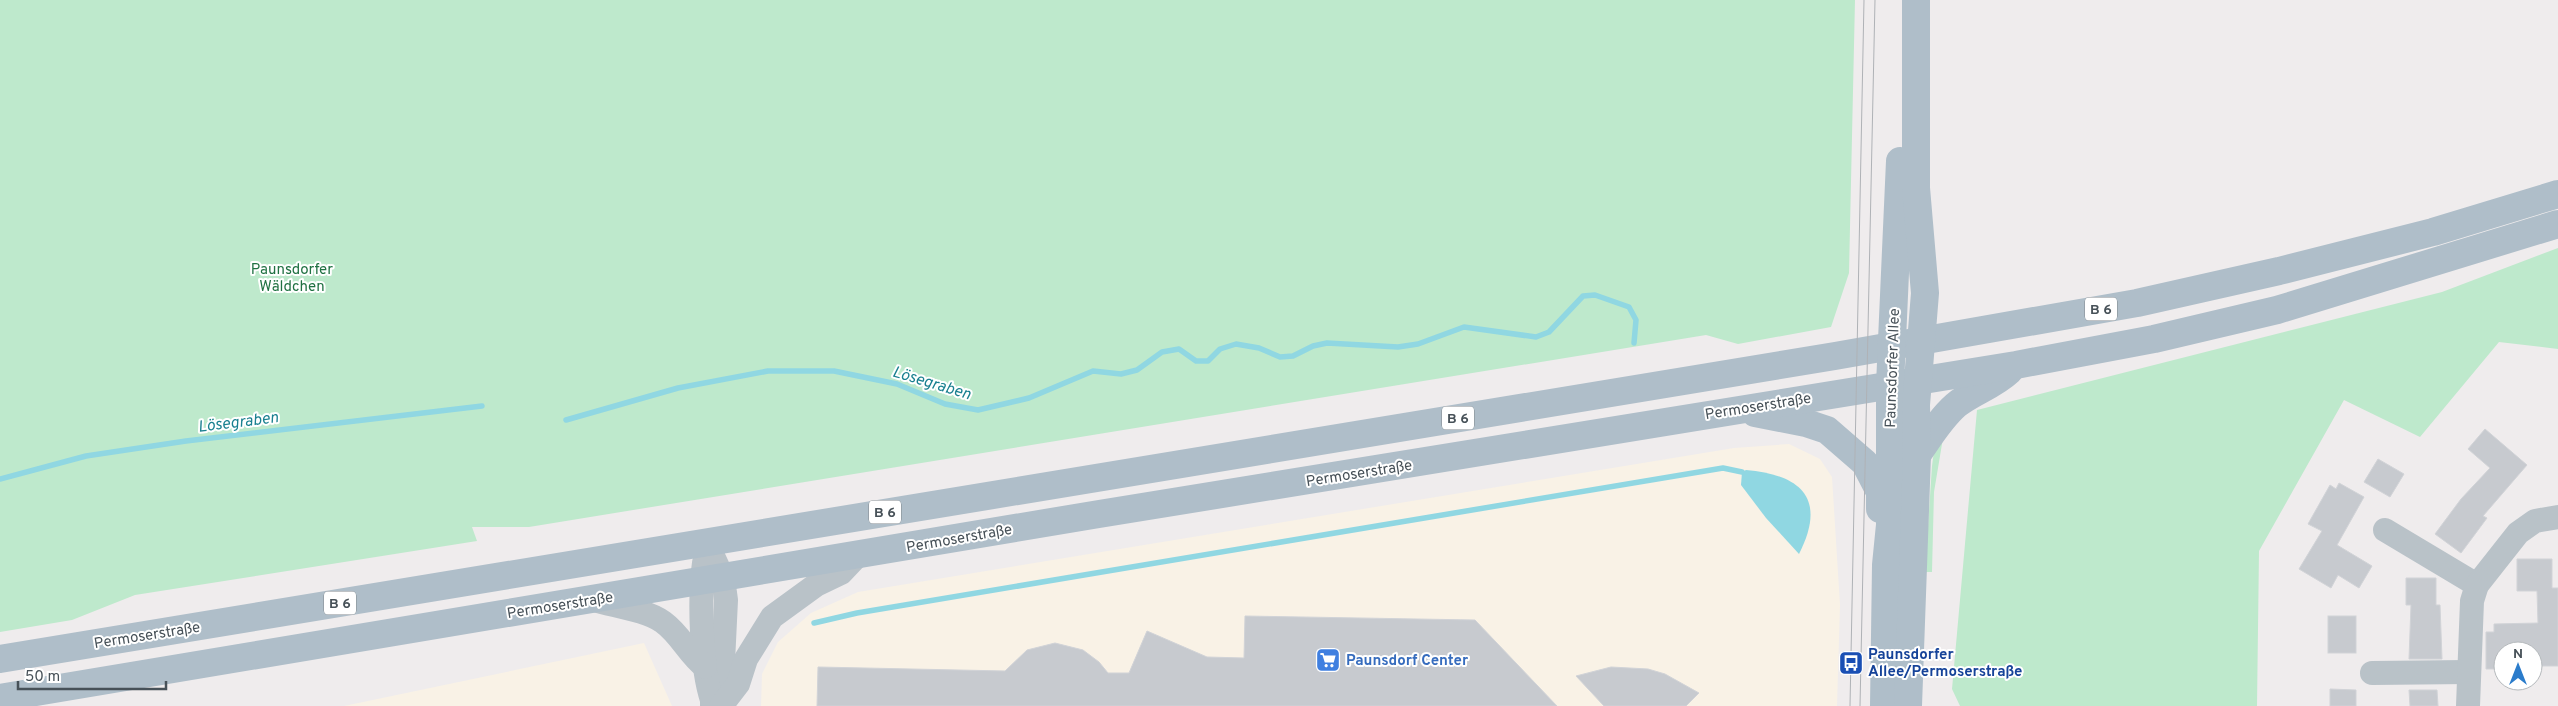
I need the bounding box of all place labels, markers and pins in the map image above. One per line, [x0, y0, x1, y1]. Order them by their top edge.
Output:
place label: Paunsdorfer Allee/Permoserstraße [1868, 646, 2022, 682]
supermarket icon: Paunsdorf Center [1315, 647, 1341, 673]
bus stop icon: Paunsdorfer Allee/Permoserstraße [1838, 650, 1864, 676]
place label: Paunsdorf Center [1346, 652, 1469, 671]

